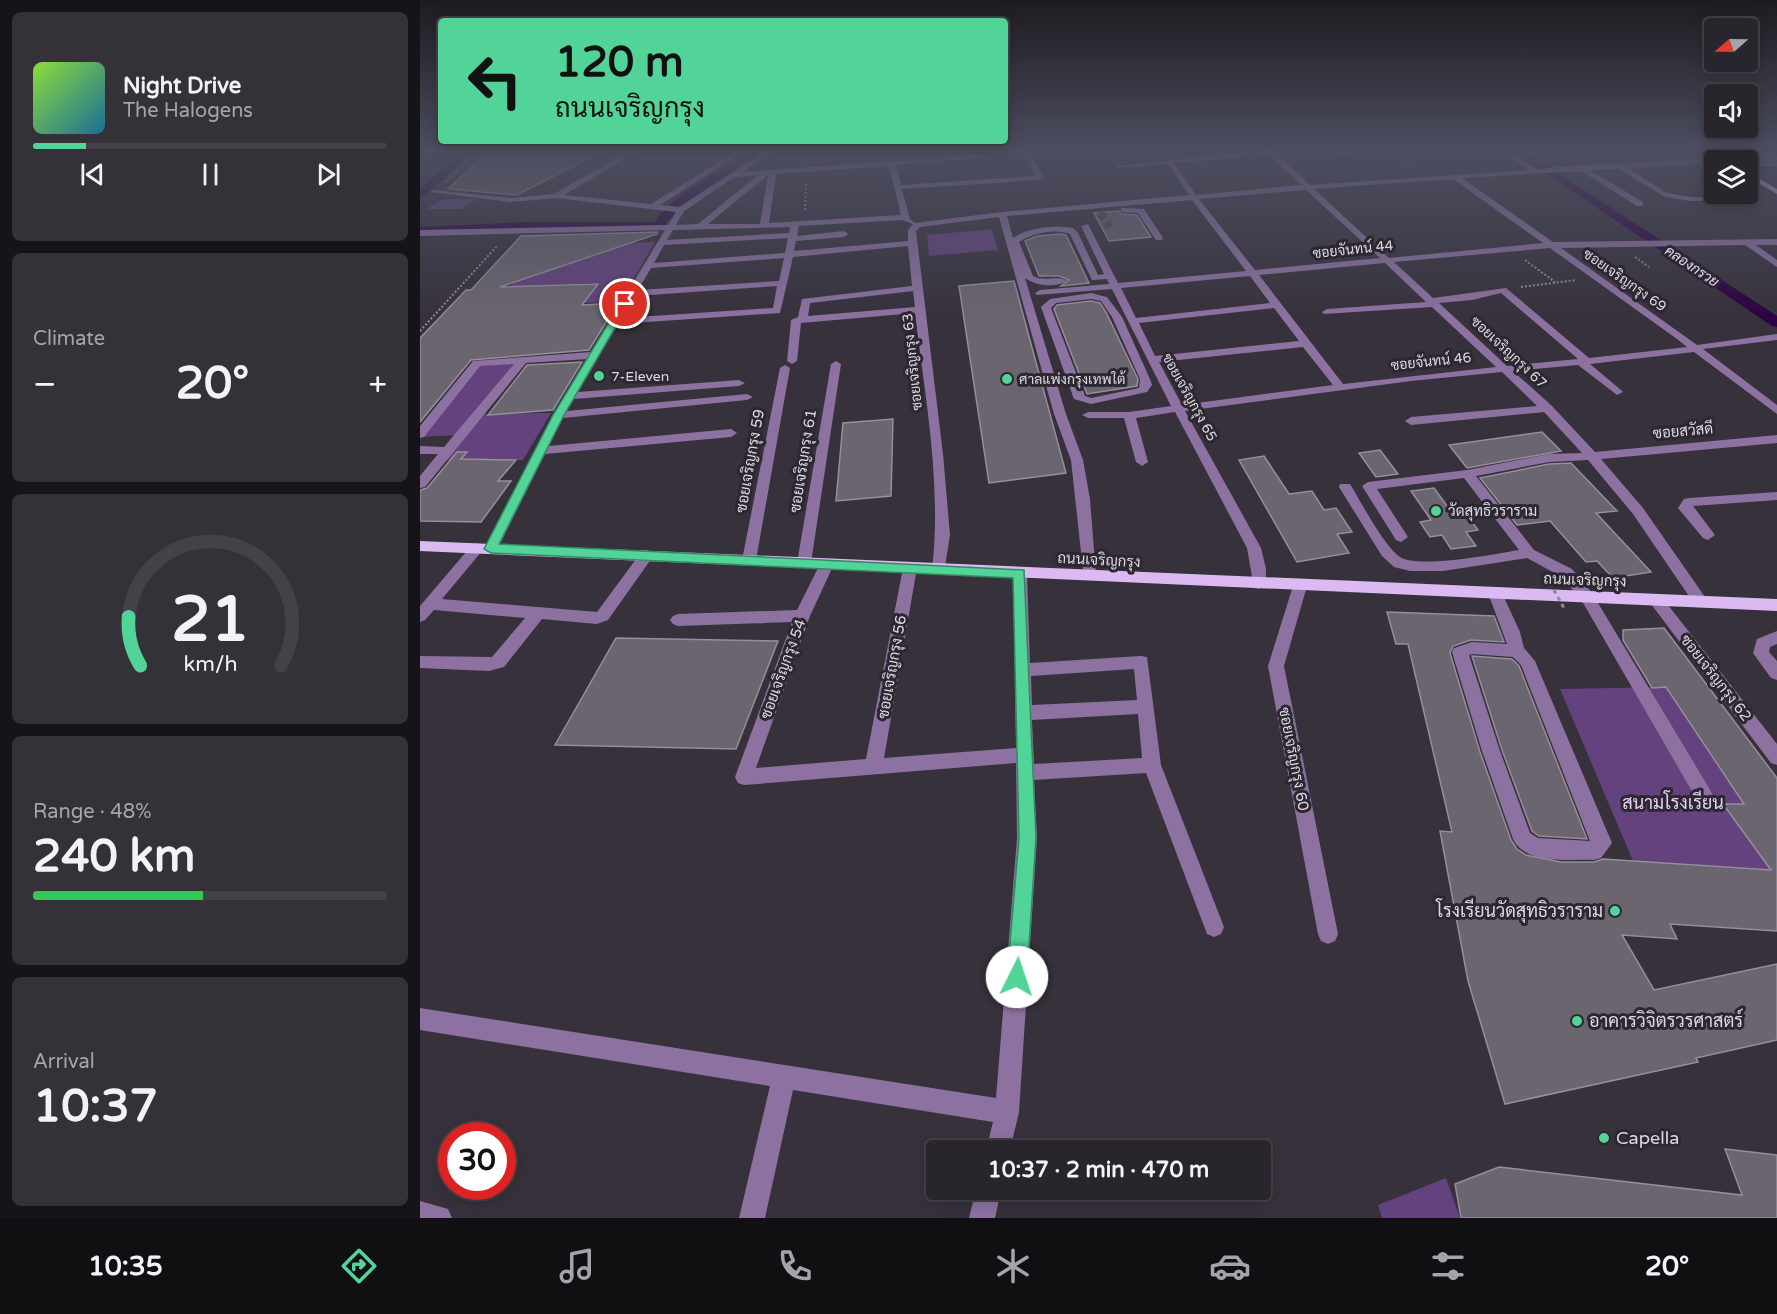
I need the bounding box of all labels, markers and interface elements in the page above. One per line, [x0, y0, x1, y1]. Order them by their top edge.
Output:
north arrow [1704, 18, 1758, 72]
map controls [1704, 18, 1758, 204]
text: 120 m [555, 37, 684, 88]
icon: left [456, 42, 534, 120]
text: Night Drive [123, 73, 241, 99]
button: sound [1704, 84, 1758, 138]
text: ถนนเจริญกรุง [555, 92, 705, 125]
text: The Halogens [123, 99, 253, 123]
button: layers [1704, 150, 1758, 204]
icon: previous [76, 158, 109, 191]
icon: pause [194, 158, 227, 191]
icon: next [312, 158, 345, 191]
street label: ซอยจันทน์ 44 [1312, 236, 1394, 262]
water label: คลองกรวย [1662, 242, 1722, 291]
street label: ซอยเจริญกรุง 69 [1579, 245, 1670, 316]
pin [599, 278, 650, 329]
icon: arrive [608, 287, 641, 320]
street label: ซอยเจริญกรุง 63 [899, 312, 927, 411]
street label: ซอยเจริญกรุง 67 [1466, 313, 1550, 393]
text: Climate [33, 327, 105, 351]
street label: ซอยจันทน์ 46 [1390, 348, 1472, 374]
street label: ซอยเจริญกรุง 65 [1158, 350, 1221, 445]
text: 20° [176, 357, 249, 411]
text: − [33, 365, 57, 404]
text: + [368, 365, 387, 404]
place label: 7-Eleven [611, 368, 669, 385]
marker: 7-Eleven [592, 369, 606, 383]
place label: ศาลแพ่งกรุงเทพใต้ [1019, 370, 1126, 389]
marker: ศาลแพ่งกรุงเทพใต้ [1000, 372, 1014, 386]
street label: ซอยเจริญกรุง 59 [732, 408, 770, 515]
street label: ซอยเจริญกรุง 61 [786, 408, 822, 514]
street label: ซอยสวัสดี [1652, 418, 1714, 443]
place label: วัดสุทธิวราราม [1448, 502, 1537, 522]
marker: วัดสุทธิวราราม [1429, 504, 1443, 518]
street label: ถนนเจริญกรุง [1057, 549, 1141, 573]
street label: ถนนเจริญกรุง [1543, 570, 1627, 592]
text: 21 [171, 583, 249, 658]
street label: ซอยเจริญกรุง 56 [874, 614, 912, 721]
street label: ซอยเจริญกรุง 54 [757, 617, 811, 722]
street label: ซอยเจริญกรุง 62 [1675, 631, 1755, 726]
text: km/h [183, 651, 237, 677]
street label: ซอยเจริญกรุง 60 [1273, 706, 1313, 813]
park label: สนามโรงเรียน [1622, 790, 1724, 814]
text: Range · 48% [33, 800, 152, 824]
text: 240 km [33, 830, 195, 884]
place label: โรงเรียนวัดสุทธิวราราม [1435, 898, 1603, 923]
marker: โรงเรียนวัดสุทธิวราราม [1608, 904, 1622, 918]
position arrow [985, 945, 1049, 1009]
place label: อาคารวิจิตรวรศาสตร์ [1589, 1008, 1743, 1032]
marker: อาคารวิจิตรวรศาสตร์ [1570, 1014, 1584, 1028]
text: Arrival [33, 1050, 95, 1074]
text: 10:37 [33, 1080, 158, 1134]
speed limit sign: 30 [438, 1122, 516, 1200]
place label: Capella [1616, 1127, 1679, 1149]
marker: Capella [1597, 1131, 1611, 1145]
text: 10:37 · 2 min · 470 m [988, 1157, 1209, 1183]
icon: directions [338, 1245, 380, 1287]
icon: music [556, 1245, 598, 1287]
icon: phone [774, 1245, 816, 1287]
icon: climate [992, 1245, 1034, 1287]
icon: car [1209, 1245, 1251, 1287]
icon: filters [1427, 1245, 1469, 1287]
text: 10:35 [88, 1250, 163, 1283]
text: 20° [1645, 1250, 1689, 1283]

